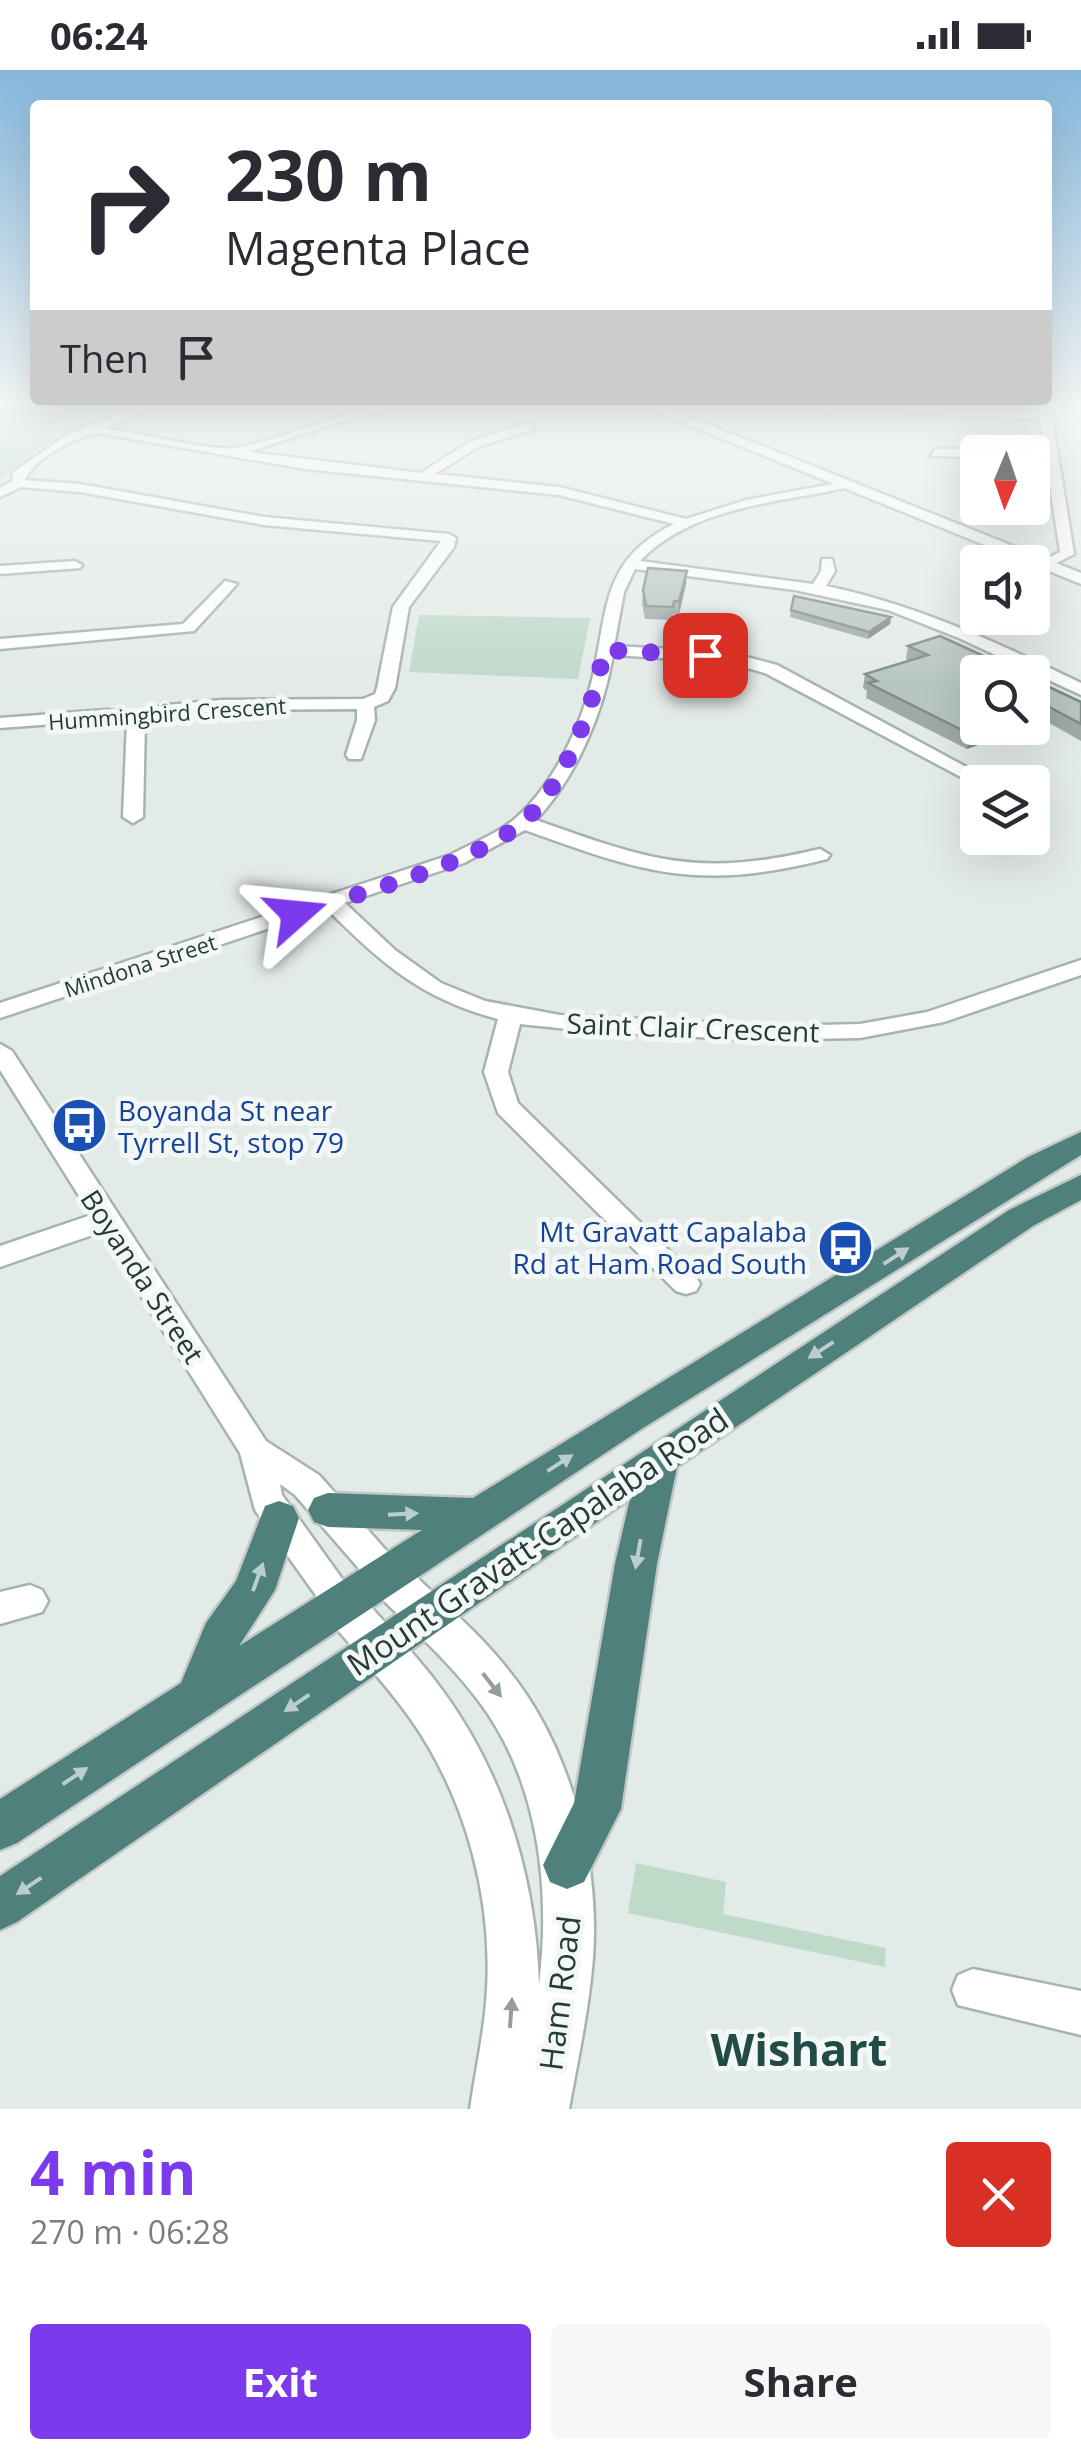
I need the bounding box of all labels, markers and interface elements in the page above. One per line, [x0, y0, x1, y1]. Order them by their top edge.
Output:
text: 06:24 [50, 9, 148, 61]
text: 230 m [225, 126, 432, 222]
icon: right [60, 140, 190, 270]
text: Magenta Place [225, 217, 531, 278]
icon: arrive [169, 330, 224, 385]
text: Then [60, 332, 149, 384]
north arrow [960, 435, 1050, 525]
map controls [960, 435, 1050, 855]
button: sound [960, 545, 1050, 635]
pin [663, 613, 748, 698]
icon: arrive [678, 628, 733, 683]
button: search [960, 655, 1050, 745]
street label: Hummingbird Crescent [47, 690, 287, 736]
button: layers [960, 765, 1050, 855]
position arrow [244, 862, 348, 966]
street label: Mindona Street [60, 926, 220, 1004]
street label: Saint Clair Crescent [566, 1004, 820, 1050]
place label: Boyanda St near Tyrrell St, stop 79 [118, 1091, 344, 1161]
bus stop icon: Boyanda St near Tyrrell St, stop 79 [49, 1096, 109, 1156]
street label: Boyanda Street [73, 1182, 213, 1370]
place label: Mt Gravatt Capalaba Rd at Ham Road South [512, 1212, 807, 1282]
bus stop icon: Mt Gravatt Capalaba Rd at Ham Road South [816, 1217, 876, 1277]
one-way arrow [883, 1248, 910, 1266]
one-way arrow [808, 1341, 835, 1359]
street label: Mount Gravatt-Capalaba Road [338, 1397, 736, 1685]
one-way arrow [546, 1454, 573, 1472]
one-way arrow [387, 1506, 419, 1522]
one-way arrow [630, 1539, 645, 1570]
one-way arrow [251, 1562, 266, 1592]
one-way arrow [482, 1672, 502, 1698]
one-way arrow [284, 1693, 311, 1711]
one-way arrow [62, 1767, 89, 1785]
one-way arrow [15, 1876, 42, 1895]
street label: Ham Road [528, 1913, 590, 2073]
one-way arrow [503, 1996, 519, 2028]
district label: Wishart [711, 2018, 887, 2079]
text: 4 min [30, 2131, 197, 2213]
button: close [946, 2142, 1051, 2247]
text: 270 m · 06:28 [30, 2210, 229, 2253]
button: Exit [30, 2324, 531, 2439]
button: Share [551, 2324, 1051, 2439]

